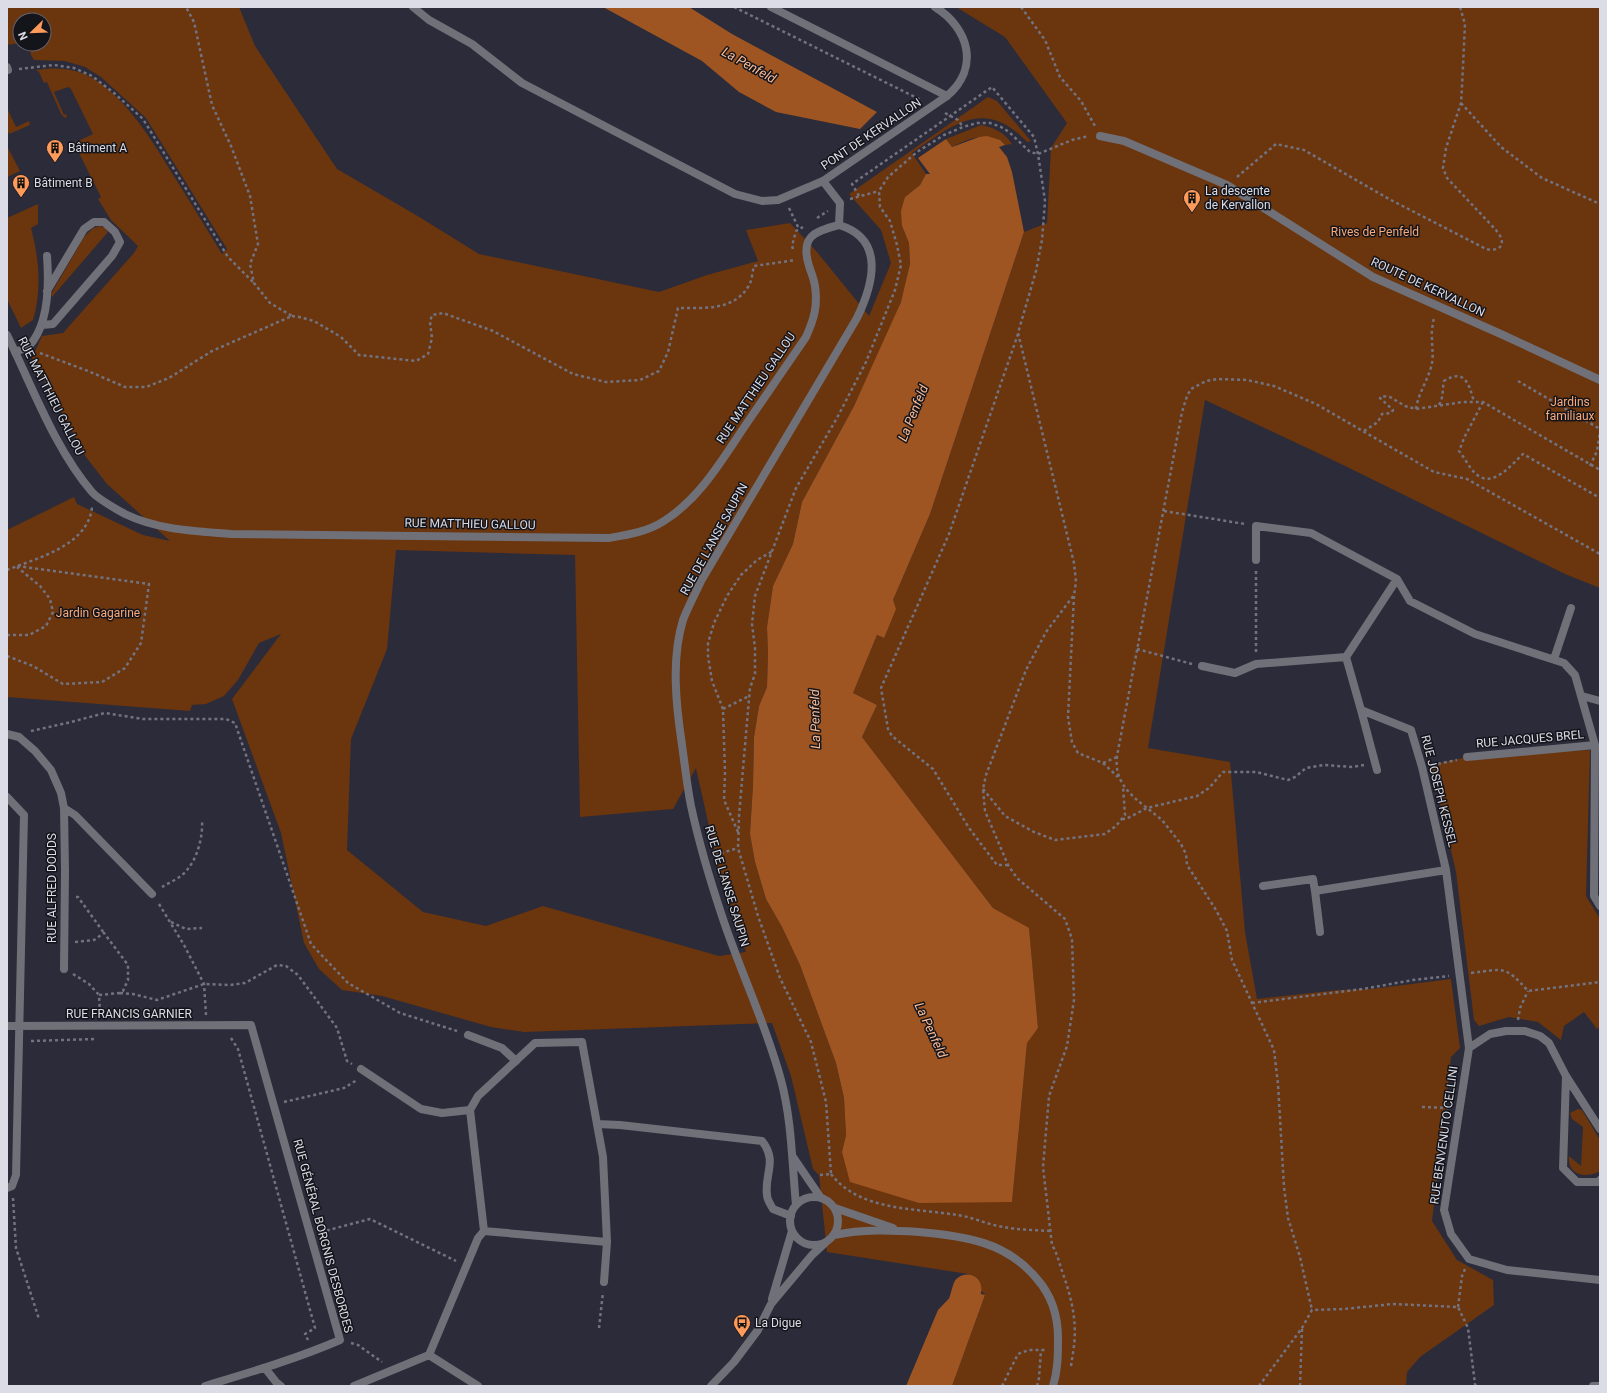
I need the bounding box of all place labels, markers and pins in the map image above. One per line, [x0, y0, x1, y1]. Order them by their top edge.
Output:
building icon: Bâtiment A [45, 138, 65, 163]
place label: Bâtiment A [68, 141, 127, 155]
building icon: Bâtiment B [11, 173, 31, 198]
place label: Bâtiment B [34, 176, 93, 190]
place label: La descente de Kervallon [1205, 184, 1271, 212]
building icon: La descente de Kervallon [1182, 188, 1202, 213]
bus stop icon: La Digue [732, 1313, 752, 1338]
place label: La Digue [755, 1316, 801, 1330]

